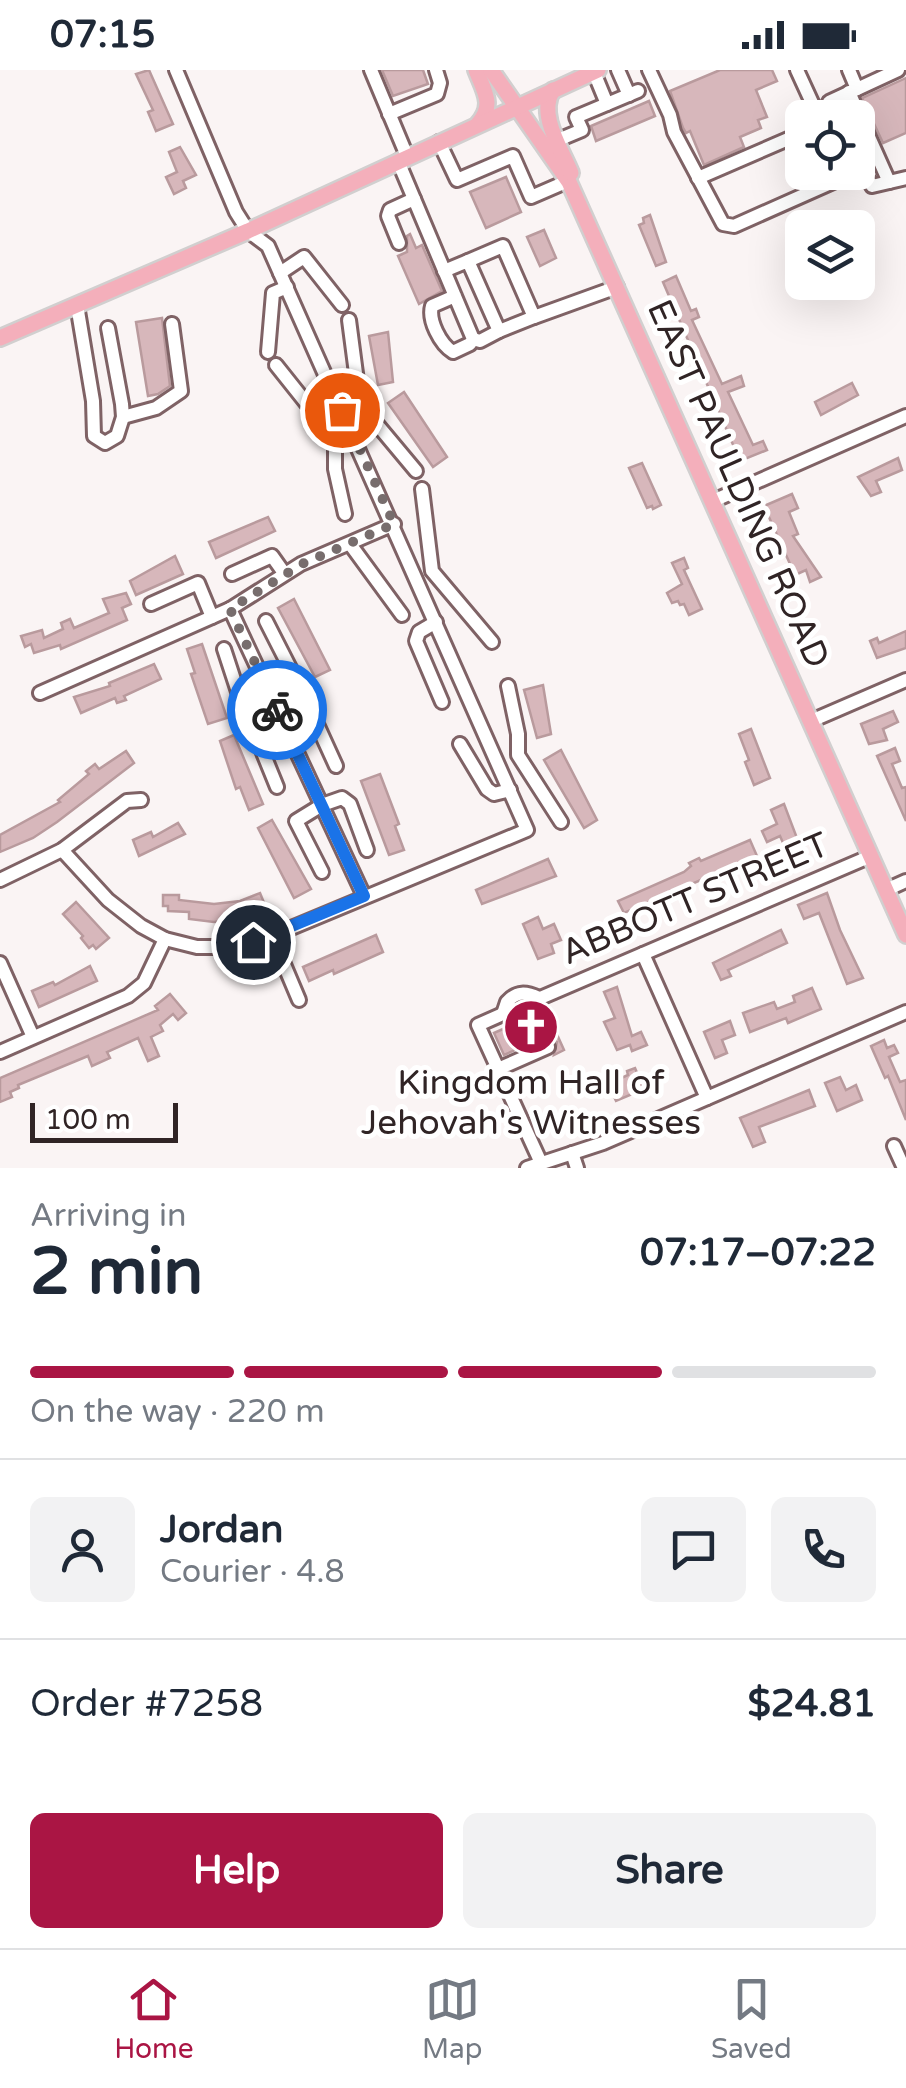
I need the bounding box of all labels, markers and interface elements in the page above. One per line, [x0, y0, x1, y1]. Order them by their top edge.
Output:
text: 07:15 [50, 12, 155, 58]
map controls [785, 100, 875, 300]
button: locate [785, 100, 875, 190]
button: layers [785, 210, 875, 300]
street label: EAST PAULDING ROAD [638, 293, 838, 675]
pin [300, 368, 385, 453]
icon: bag [315, 383, 370, 438]
courier [227, 660, 327, 760]
icon: bike [250, 683, 305, 738]
street label: ABBOTT STREET [555, 824, 835, 974]
pin [211, 900, 296, 985]
icon: home [226, 915, 281, 970]
church icon: Kingdom Hall of Jehovah's Witnesses [501, 997, 561, 1057]
place label: Kingdom Hall of Jehovah's Witnesses [361, 1062, 701, 1144]
scale bar [30, 1098, 178, 1142]
text: 100 m [45, 1103, 131, 1137]
text: Arriving in [30, 1197, 187, 1235]
text: 07:17–07:22 [640, 1230, 876, 1276]
text: 2 min [30, 1233, 203, 1312]
text: On the way · 220 m [30, 1393, 325, 1431]
button: person [30, 1497, 135, 1602]
button: chat [641, 1497, 746, 1602]
button: phone [771, 1497, 876, 1602]
text: Jordan [160, 1507, 283, 1553]
text: Courier · 4.8 [160, 1553, 345, 1591]
text: Order #7258 [30, 1681, 263, 1727]
text: $24.81 [747, 1681, 876, 1727]
button: Help [30, 1813, 443, 1928]
button: Share [463, 1813, 876, 1928]
tab: Home [114, 1972, 194, 2066]
tab: Map [422, 1972, 482, 2066]
tab: Saved [711, 1972, 792, 2066]

